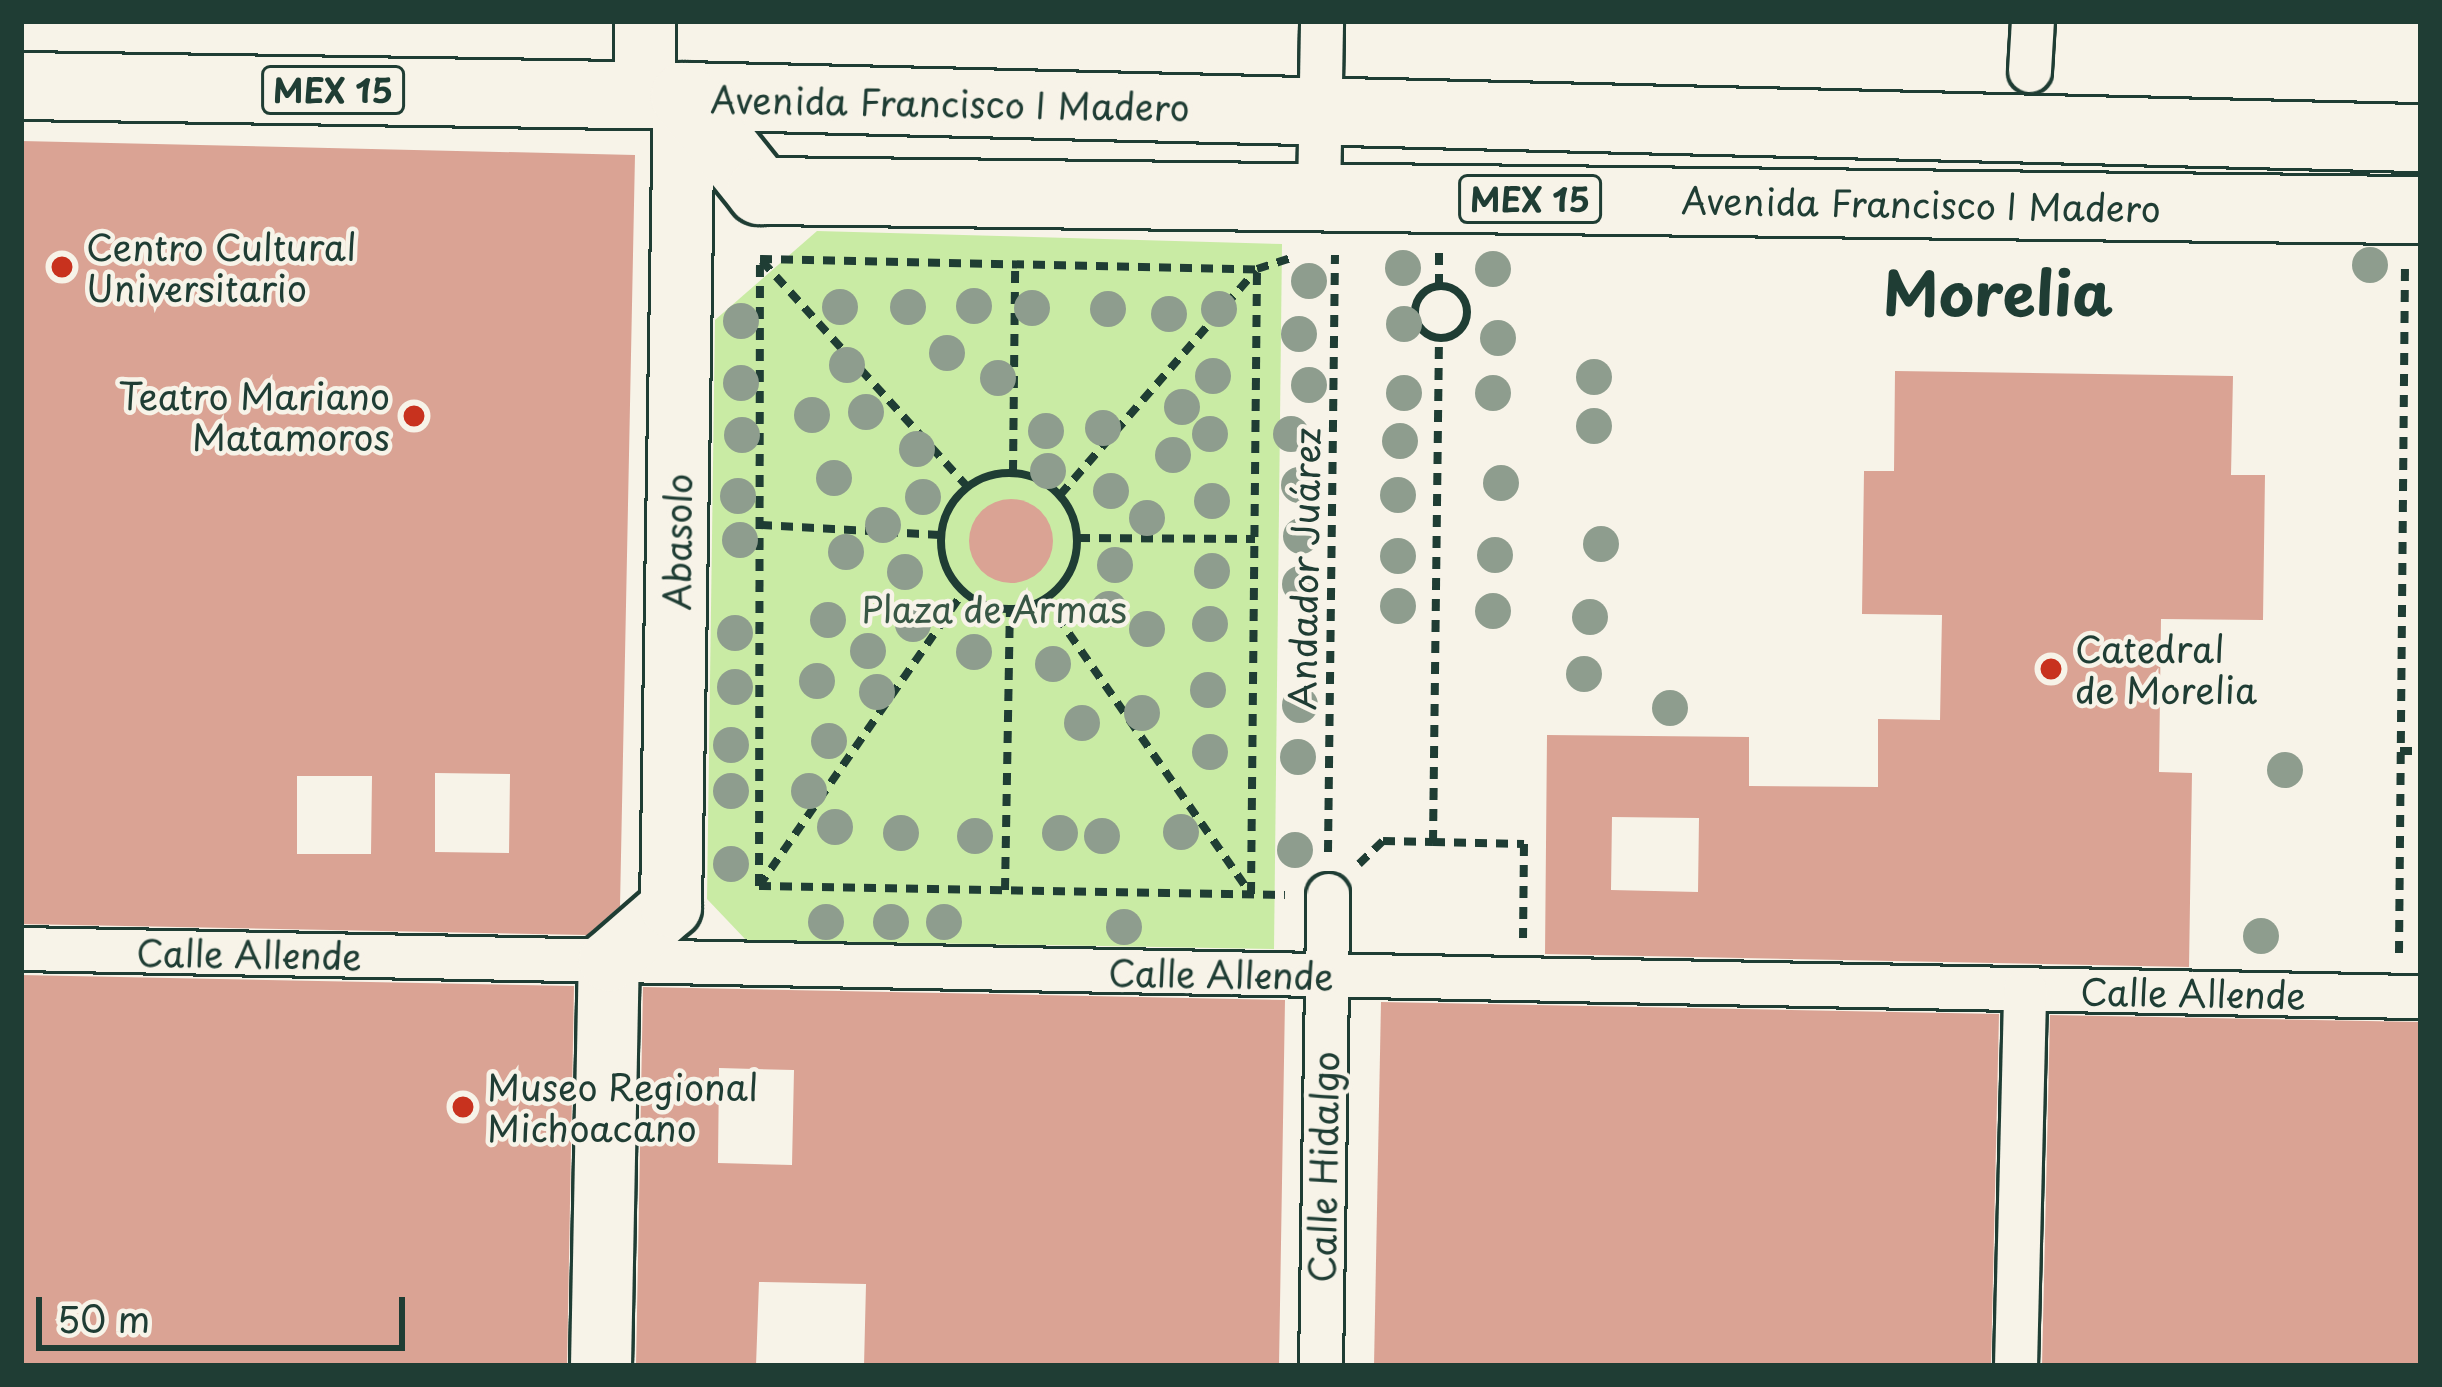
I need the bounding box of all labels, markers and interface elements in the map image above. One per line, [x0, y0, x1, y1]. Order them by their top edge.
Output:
road number: MEX 15 [258, 63, 408, 117]
street label: Avenida Francisco I Madero [710, 77, 1190, 129]
road number: MEX 15 [1455, 172, 1605, 226]
street label: Avenida Francisco I Madero [1681, 178, 2161, 230]
place label: Centro Cultural Universitario [86, 224, 359, 309]
marker: Centro Cultural Universitario [49, 254, 75, 280]
district label: Morelia [1883, 255, 2113, 327]
place label: Teatro Mariano Matamoros [123, 373, 390, 458]
marker: Teatro Mariano Matamoros [401, 403, 427, 429]
street label: Andador Juárez [1280, 428, 1328, 710]
street label: Abasolo [654, 473, 700, 611]
park label: Plaza de Armas [859, 587, 1129, 631]
place label: Catedral de Morelia [2075, 626, 2258, 711]
marker: Catedral de Morelia [2038, 656, 2064, 682]
street label: Calle Allende [135, 930, 363, 978]
street label: Calle Allende [1107, 950, 1335, 998]
street label: Calle Allende [2079, 969, 2307, 1017]
street label: Calle Hidalgo [1299, 1050, 1347, 1284]
place label: Museo Regional Michoacano [487, 1064, 757, 1149]
marker: Museo Regional Michoacano [450, 1094, 476, 1120]
scale bar [42, 1273, 411, 1347]
text: 50 m [57, 1291, 150, 1345]

